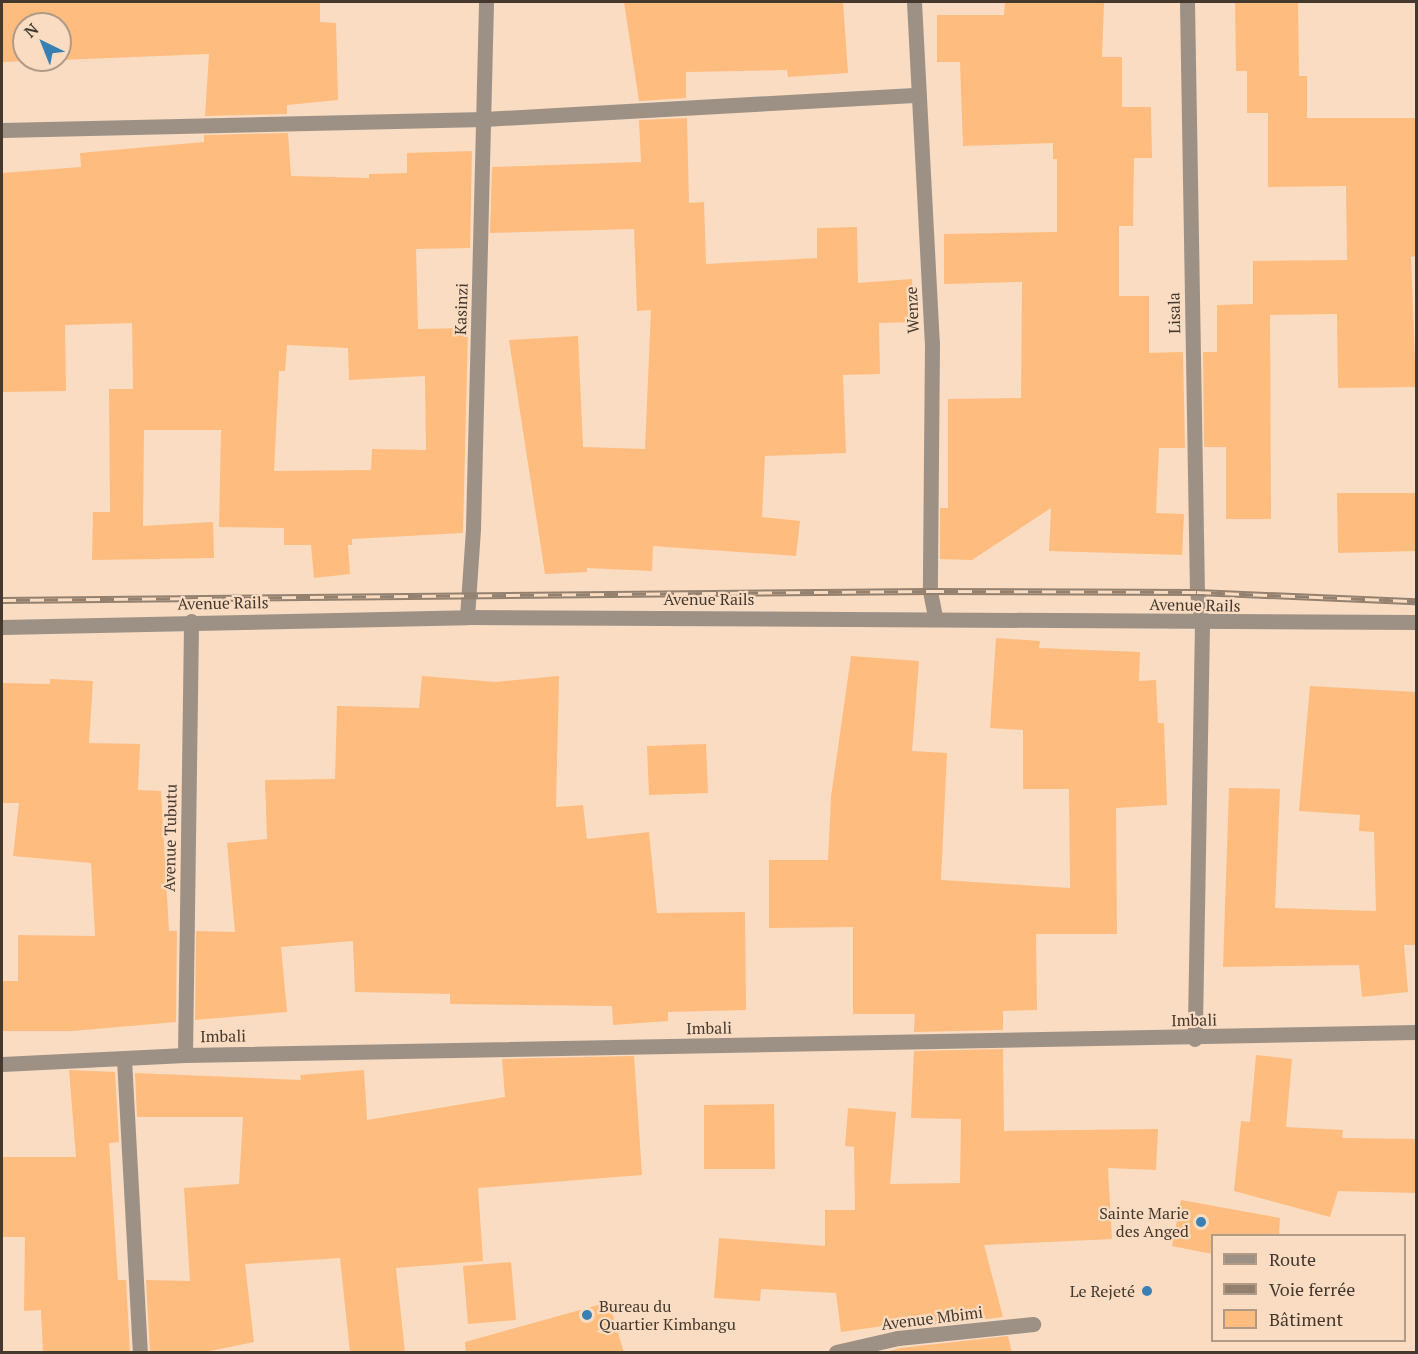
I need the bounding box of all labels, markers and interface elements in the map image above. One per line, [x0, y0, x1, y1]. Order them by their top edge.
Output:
north arrow [12, 12, 72, 72]
text: N [19, 18, 43, 42]
street label: Kasinzi [450, 283, 472, 335]
street label: Wenze [901, 286, 923, 334]
street label: Lisala [1164, 292, 1184, 334]
street label: Avenue Rails [663, 589, 755, 609]
street label: Avenue Rails [177, 593, 269, 613]
street label: Avenue Rails [1149, 595, 1241, 615]
street label: Avenue Tubutu [159, 784, 181, 892]
street label: Imbali [1171, 1010, 1217, 1030]
street label: Imbali [686, 1018, 732, 1038]
street label: Imbali [200, 1026, 246, 1046]
place label: Sainte Marie des Anged [1099, 1203, 1189, 1241]
marker: Sainte Marie des Anged [1194, 1215, 1208, 1229]
legend [1211, 1234, 1406, 1342]
text: Route [1269, 1247, 1316, 1271]
text: Voie ferrée [1269, 1277, 1355, 1301]
place label: Le Rejeté [1070, 1281, 1135, 1301]
marker: Le Rejeté [1140, 1284, 1154, 1298]
place label: Bureau du Quartier Kimbangu [599, 1296, 736, 1334]
street label: Avenue Mbimi [880, 1302, 984, 1334]
text: Bâtiment [1269, 1307, 1343, 1331]
marker: Bureau du Quartier Kimbangu [580, 1308, 594, 1322]

